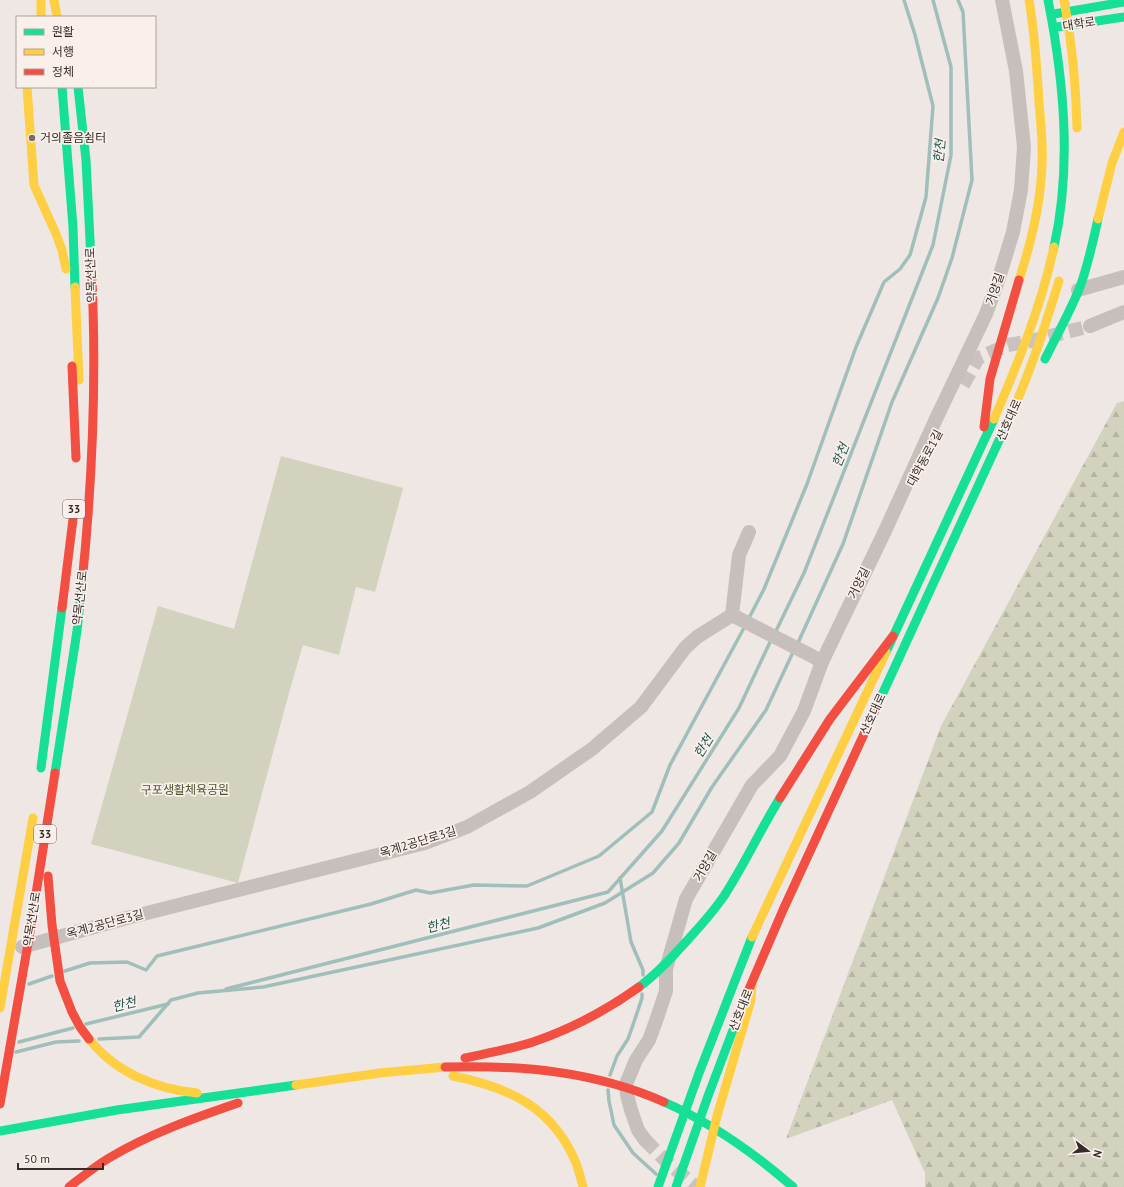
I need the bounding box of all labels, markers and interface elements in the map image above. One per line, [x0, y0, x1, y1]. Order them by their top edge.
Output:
street label: 대학로 [1061, 14, 1096, 34]
legend [16, 16, 156, 88]
text: 원활 [52, 24, 74, 39]
text: 서행 [52, 44, 74, 59]
text: 정체 [52, 64, 74, 79]
place label: 거의졸음쉼터 [40, 130, 106, 145]
marker: 거의졸음쉼터 [27, 133, 37, 143]
water label: 한천 [930, 137, 949, 164]
street label: 약목선산로 [82, 247, 99, 303]
street label: 거양길 [982, 271, 1007, 307]
street label: 산호대로 [993, 397, 1024, 443]
street label: 대학동로1길 [903, 427, 946, 489]
water label: 한천 [828, 440, 853, 469]
road number: 33 [63, 500, 85, 518]
street label: 거양길 [845, 565, 873, 601]
street label: 약목선산로 [69, 570, 90, 626]
street label: 산호대로 [856, 691, 889, 737]
water label: 한천 [690, 731, 718, 761]
park label: 구포생활체육공원 [141, 782, 229, 797]
street label: 옥계2공단로3길 [378, 823, 458, 860]
road number: 33 [34, 825, 56, 843]
street label: 거양길 [690, 848, 719, 884]
street label: 약목선산로 [20, 890, 43, 947]
street label: 옥계2공단로3길 [65, 906, 145, 941]
water label: 한천 [424, 914, 453, 937]
street label: 산호대로 [725, 987, 756, 1033]
water label: 한천 [110, 993, 139, 1016]
north arrow [1068, 1131, 1108, 1171]
scale bar [18, 1145, 103, 1171]
text: N [1090, 1148, 1105, 1159]
text: 50 m [24, 1151, 50, 1166]

